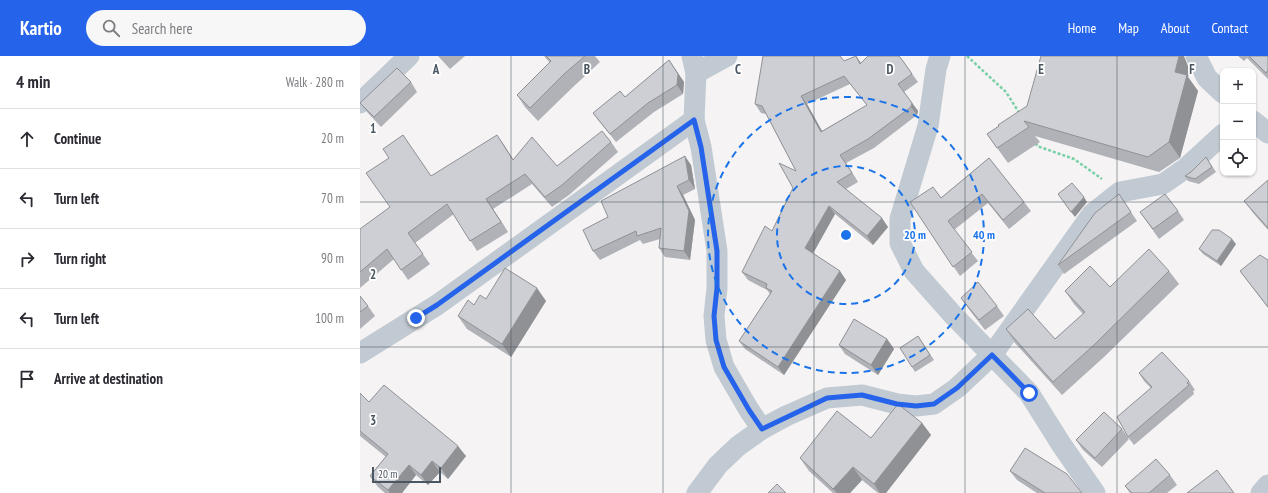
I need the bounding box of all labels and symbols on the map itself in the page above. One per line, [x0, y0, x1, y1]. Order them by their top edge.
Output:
text: A [432, 61, 440, 78]
text: B [584, 61, 590, 78]
text: C [735, 61, 741, 78]
text: D [887, 61, 894, 78]
text: E [1038, 61, 1044, 78]
text: F [1189, 61, 1195, 78]
text: 1 [370, 120, 376, 137]
text: 20 m [904, 227, 926, 242]
text: 40 m [973, 227, 995, 242]
centre of rings [839, 228, 853, 242]
text: 2 [370, 266, 376, 283]
route end [407, 309, 425, 327]
route start [1020, 384, 1038, 402]
text: 3 [370, 412, 376, 429]
scale bar [372, 465, 441, 484]

